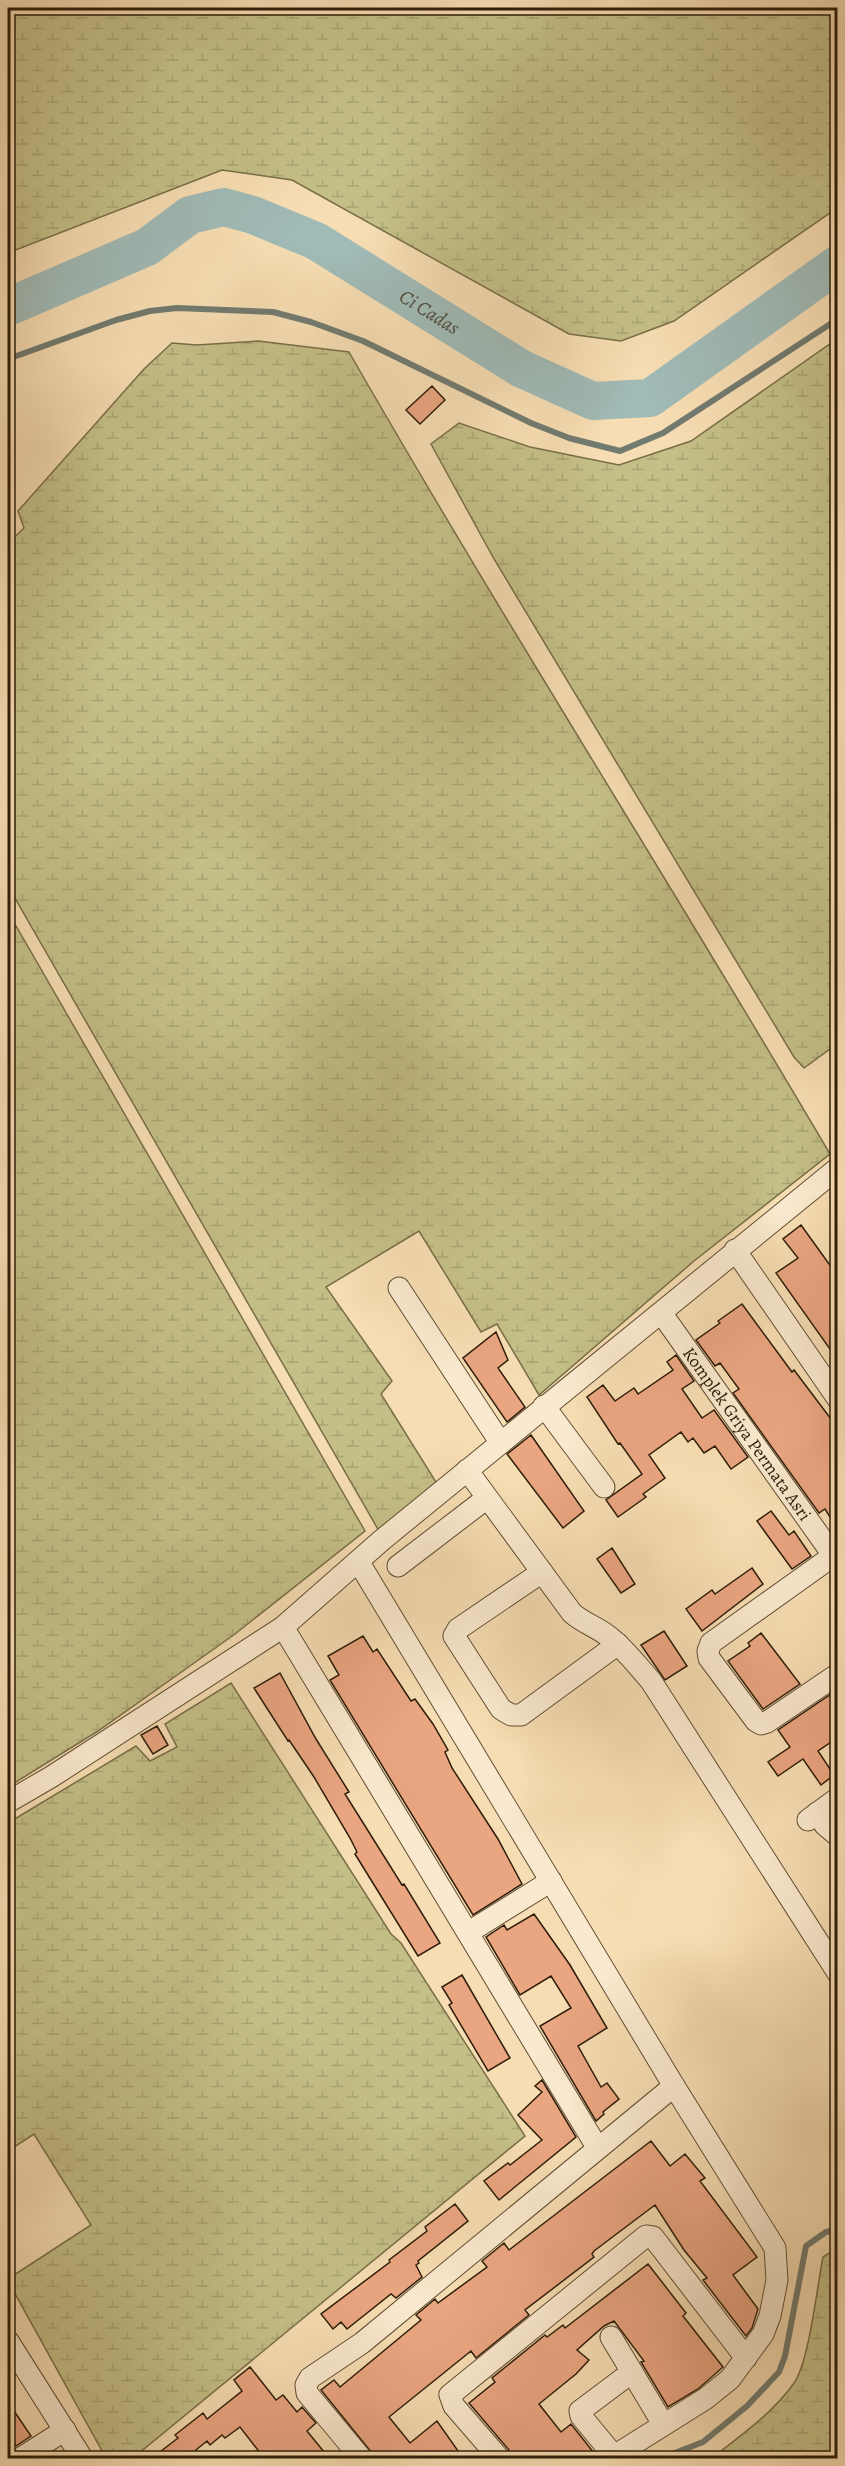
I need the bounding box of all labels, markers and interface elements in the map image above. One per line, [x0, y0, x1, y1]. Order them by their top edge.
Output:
water label: Ci Cadas [394, 283, 465, 341]
street label: Komplek Griya Permata Asri [677, 1342, 817, 1526]

